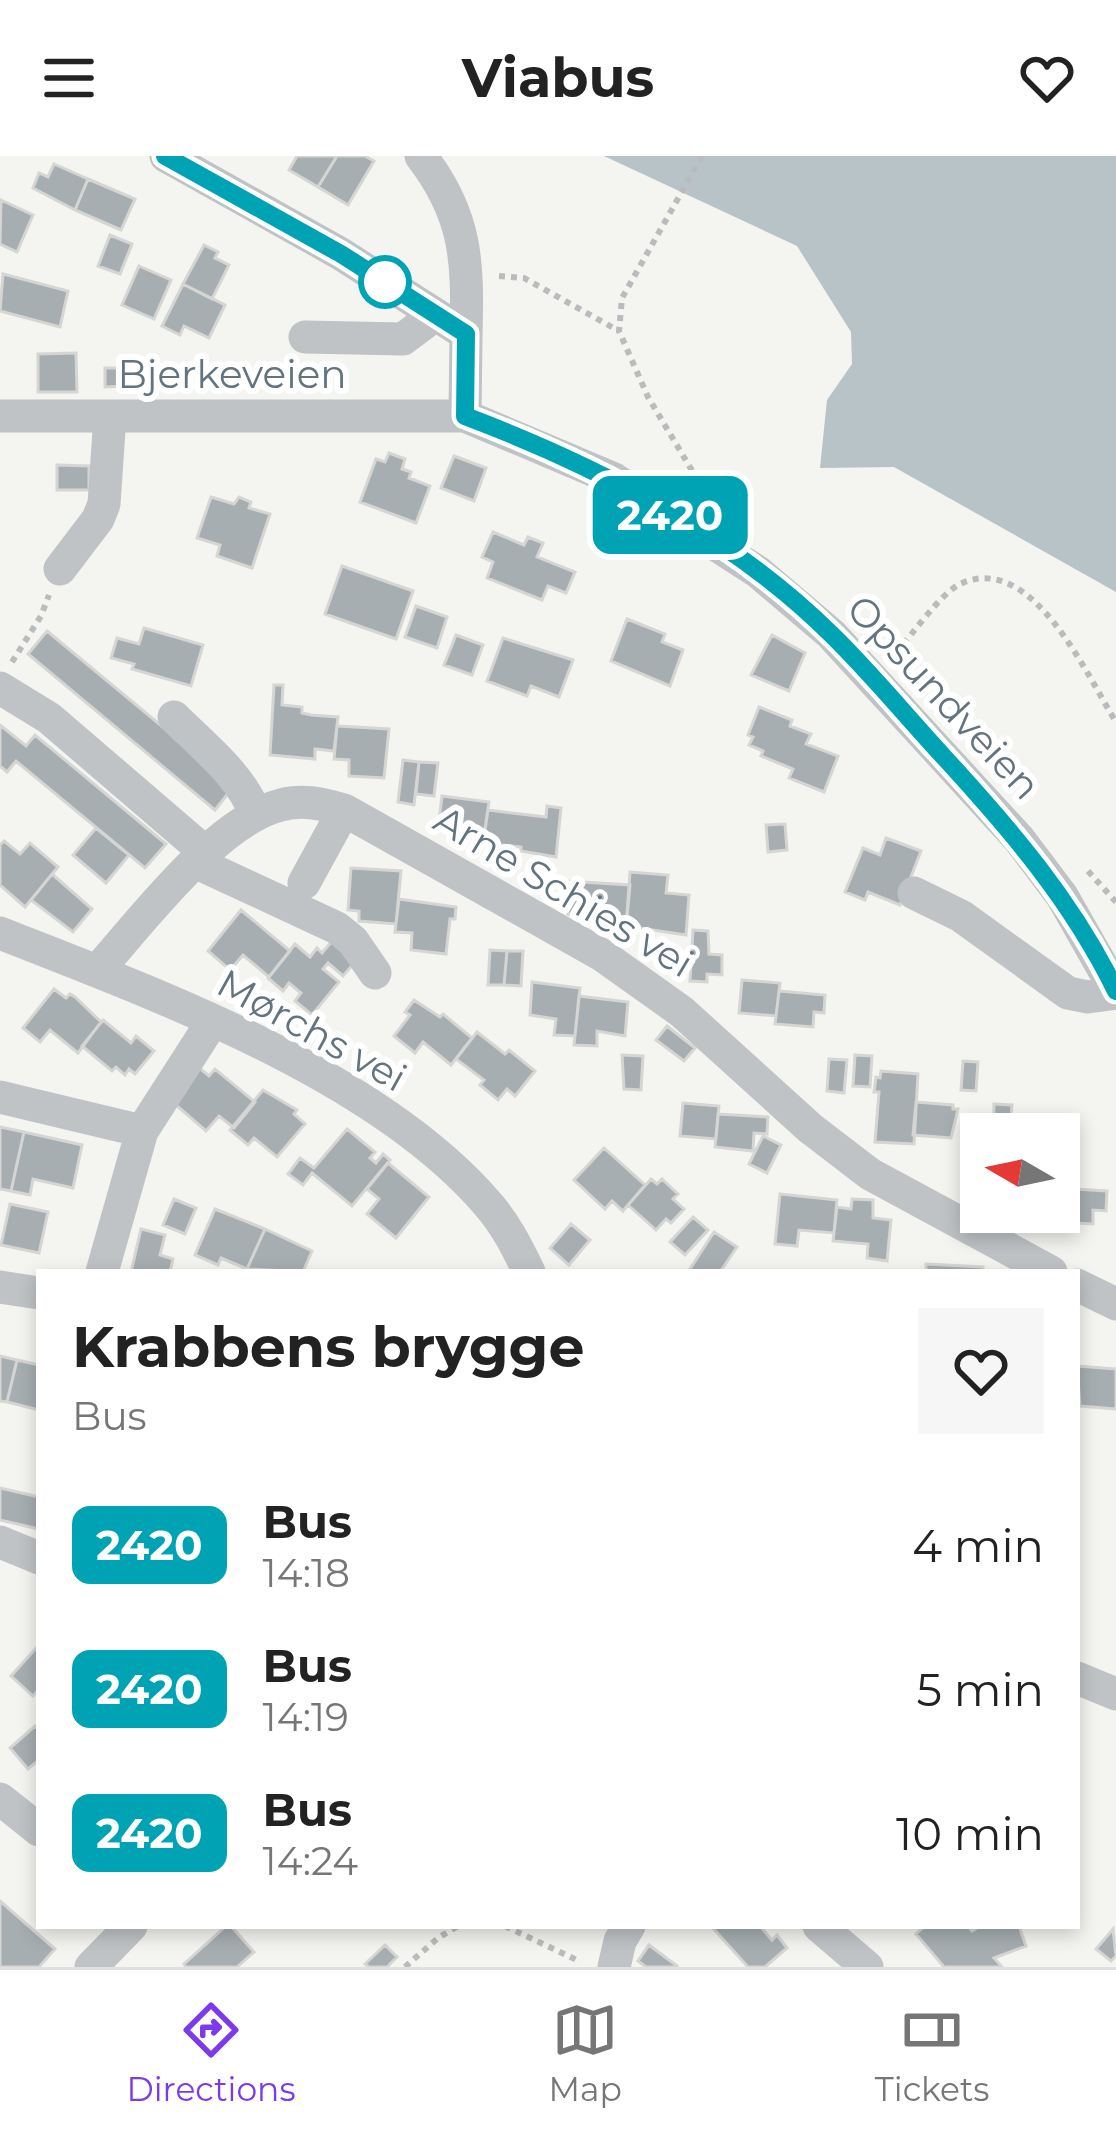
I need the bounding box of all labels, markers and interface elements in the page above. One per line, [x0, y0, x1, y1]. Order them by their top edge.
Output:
icon: menu [36, 45, 102, 111]
text: Viabus [462, 45, 654, 111]
icon: heart [1014, 45, 1080, 111]
unlabelled marker [360, 257, 410, 307]
street label: Bjerkeveien [117, 350, 347, 398]
line badge: 2420 [586, 476, 754, 554]
text: 2420 [617, 489, 723, 541]
street label: Opsundveien [837, 585, 1051, 809]
street label: Arne Schies vei [426, 795, 702, 987]
street label: Mørchs vei [209, 958, 415, 1102]
north arrow [960, 1113, 1080, 1233]
map controls [960, 1113, 1080, 1233]
button: heart [918, 1308, 1044, 1434]
text: Krabbens brygge [72, 1312, 584, 1381]
text: Bus [72, 1392, 147, 1440]
text: Bus [263, 1494, 352, 1549]
text: 4 min [912, 1518, 1044, 1573]
text: 2420 [96, 1519, 203, 1571]
text: 14:18 [263, 1549, 350, 1597]
text: Bus [263, 1638, 352, 1693]
text: 5 min [916, 1662, 1044, 1717]
text: 2420 [96, 1663, 203, 1715]
text: 14:19 [263, 1693, 349, 1741]
text: Bus [263, 1782, 352, 1837]
text: 10 min [896, 1806, 1044, 1861]
text: 2420 [96, 1807, 203, 1859]
text: 14:24 [263, 1837, 358, 1885]
tab: Directions [126, 1997, 296, 2109]
tab: Map [549, 1997, 622, 2109]
tab: Tickets [875, 1997, 989, 2109]

